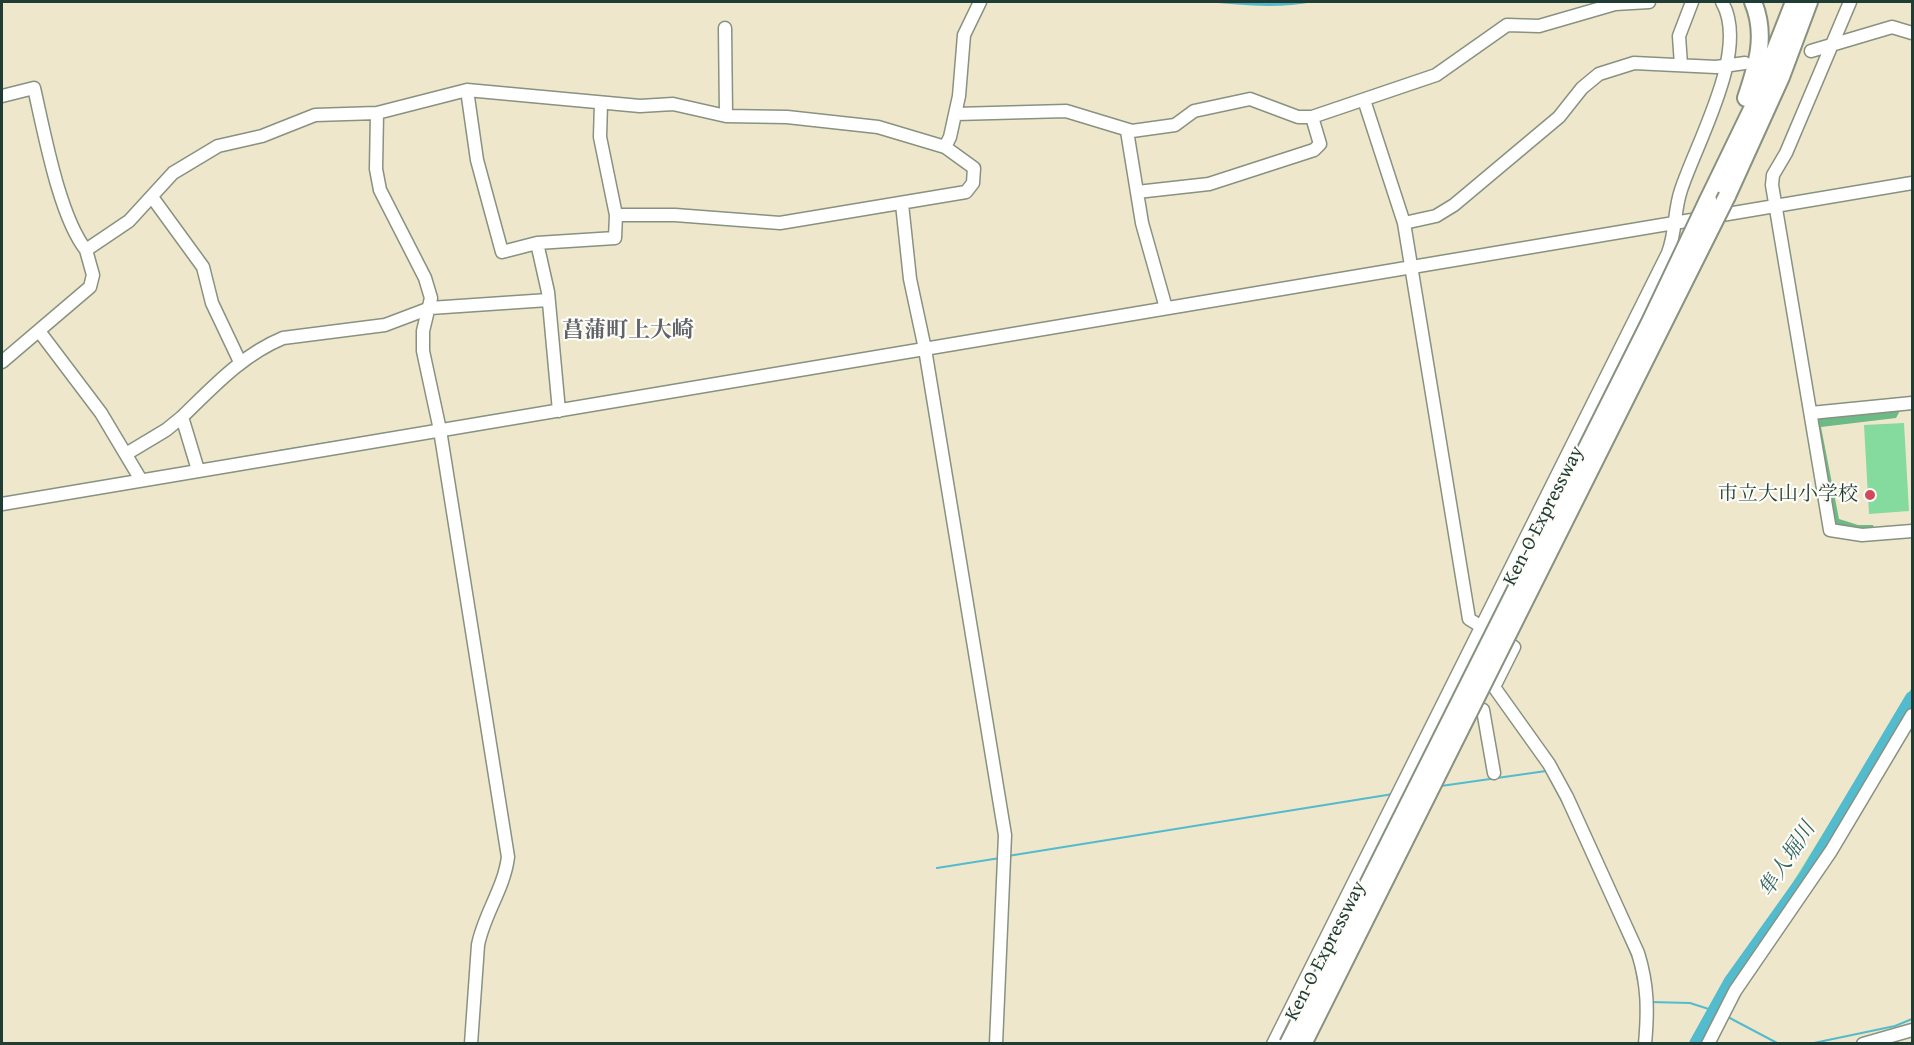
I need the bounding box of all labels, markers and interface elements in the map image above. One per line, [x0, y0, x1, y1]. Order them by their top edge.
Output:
district label: 菖蒲町上大崎 [562, 318, 694, 344]
street label: Ken-O Expressway [1498, 442, 1590, 590]
place label: 市立大山小学校 [1718, 483, 1858, 507]
marker: 市立大山小学校 [1863, 488, 1877, 502]
water label: 隼人堀川 [1755, 818, 1821, 902]
street label: Ken-O Expressway [1280, 877, 1372, 1025]

